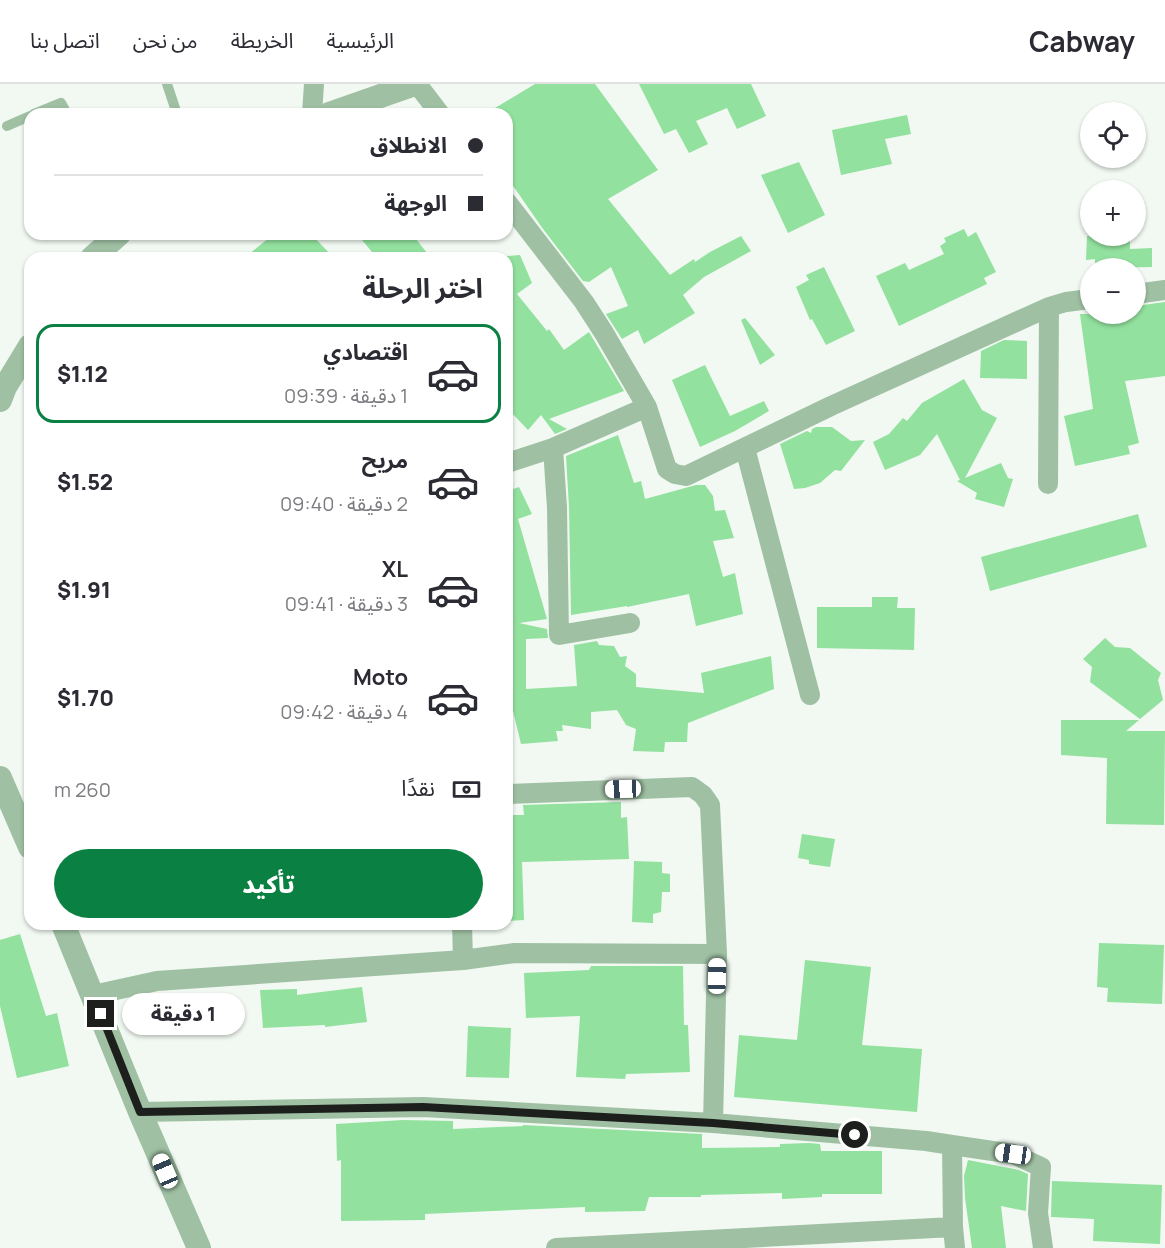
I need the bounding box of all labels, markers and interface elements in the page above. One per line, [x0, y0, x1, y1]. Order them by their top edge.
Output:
text: Cabway [1029, 22, 1135, 60]
text: اتصل بنا [30, 26, 100, 54]
text: من نحن [133, 26, 198, 54]
text: الخريطة [231, 26, 294, 54]
text: الرئيسية [327, 26, 394, 54]
map controls [1080, 102, 1146, 324]
button: locate [1080, 102, 1146, 168]
text: الانطلاق [370, 130, 447, 160]
button: + [1080, 180, 1146, 246]
text: الوجهة [384, 188, 447, 218]
button: − [1080, 258, 1146, 324]
text: اختر الرحلة [362, 269, 483, 306]
text: اقتصادي [323, 337, 408, 367]
icon: car [426, 347, 480, 401]
text: $1.12 [57, 359, 108, 389]
text: 1 دقيقة · 09:39 [284, 382, 408, 409]
text: مريح [362, 445, 408, 475]
icon: car [426, 455, 480, 509]
text: $1.52 [57, 467, 113, 497]
text: 2 دقيقة · 09:40 [280, 490, 408, 517]
text: XL [382, 554, 408, 584]
icon: car [426, 563, 480, 617]
text: $1.91 [57, 575, 111, 605]
text: 3 دقيقة · 09:41 [285, 590, 408, 617]
text: Moto [353, 662, 408, 692]
icon: car [426, 671, 480, 725]
text: $1.70 [57, 683, 114, 713]
text: 4 دقيقة · 09:42 [280, 698, 408, 725]
text: نقدًا [401, 773, 435, 803]
icon: cash [450, 773, 483, 806]
text: 260 m [54, 776, 111, 803]
car [605, 779, 641, 799]
button: تأكيد [54, 849, 483, 918]
car [708, 958, 726, 994]
callout: 1 دقيقة [122, 993, 245, 1035]
route end [87, 1000, 114, 1027]
text: 1 دقيقة [151, 1000, 216, 1027]
route start [841, 1121, 868, 1148]
car [994, 1143, 1032, 1165]
car [150, 1151, 180, 1191]

